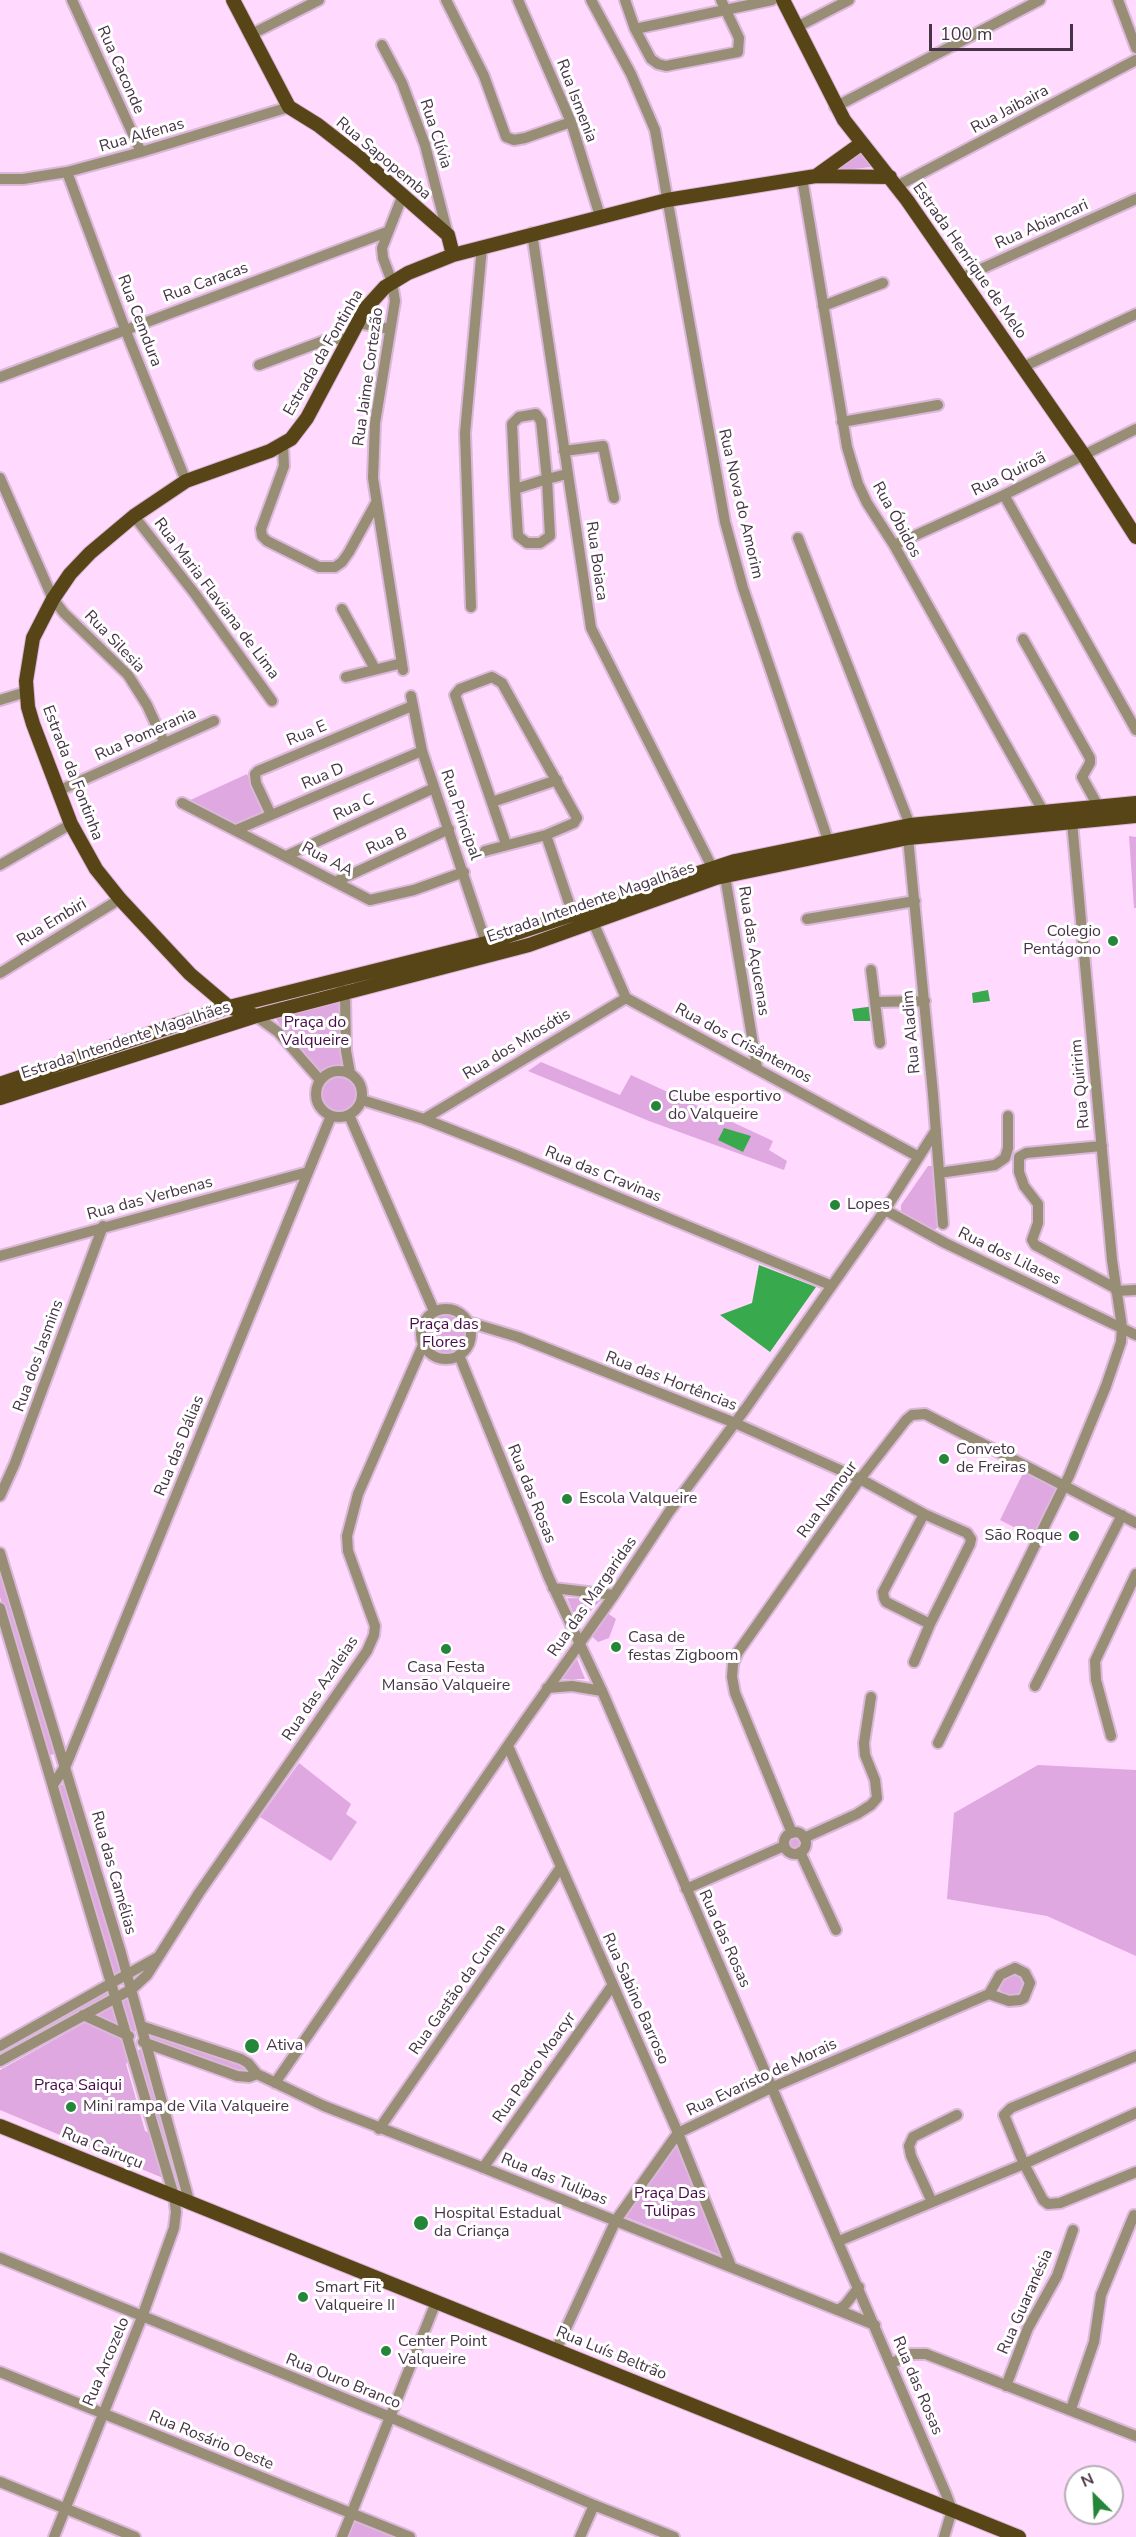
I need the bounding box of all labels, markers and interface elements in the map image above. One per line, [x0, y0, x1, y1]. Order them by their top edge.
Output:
scale bar [932, 12, 1076, 50]
text: 100 m [940, 22, 992, 46]
street label: Rua Caconde [92, 23, 148, 117]
street label: Rua Ismenia [551, 57, 601, 145]
street label: Rua Jaibaira [968, 82, 1052, 138]
street label: Rua Clívia [415, 97, 455, 171]
street label: Rua Sapopemba [332, 114, 434, 204]
street label: Rua Alfenas [97, 115, 187, 157]
street label: Estrada Henrique de Melo [908, 179, 1030, 343]
street label: Rua Abiancari [993, 196, 1091, 254]
street label: Rua Caracas [161, 259, 251, 307]
street label: Rua Cemdura [113, 272, 165, 370]
street label: Estrada da Fontinha [280, 286, 368, 420]
street label: Rua Jaime Cortezão [350, 306, 388, 448]
street label: Rua Nova do Amorim [713, 427, 767, 581]
street label: Rua Quiroã [969, 449, 1049, 501]
street label: Rua Óbidos [867, 479, 925, 561]
street label: Rua Maria Flaviana de Lima [149, 515, 283, 683]
street label: Rua Boiaca [581, 520, 611, 602]
street label: Rua Silesia [80, 607, 148, 677]
street label: Estrada da Fontinha [37, 703, 107, 843]
street label: Rua Pomerania [93, 704, 199, 766]
street label: Rua E [284, 717, 330, 751]
street label: Rua D [299, 760, 347, 794]
street label: Rua Principal [436, 767, 484, 863]
street label: Rua C [330, 790, 378, 826]
street label: Rua B [363, 824, 411, 860]
street label: Rua AA [298, 838, 356, 882]
street label: Estrada Intendente Magalhães [485, 858, 697, 948]
street label: Rua das Açucenas [733, 885, 773, 1017]
street label: Rua Embiri [14, 895, 90, 951]
place label: Colegio Pentágono [1023, 922, 1101, 960]
marker: Colegio Pentágono [1106, 934, 1120, 948]
street label: Rua Aladim [899, 989, 925, 1075]
street label: Estrada Intendente Magalhães [19, 998, 233, 1084]
street label: Rua dos Crisântemos [671, 1000, 815, 1088]
street label: Rua dos Miosótis [460, 1005, 574, 1085]
park label: Praça do Valqueire [281, 1013, 349, 1051]
street label: Rua Quiririm [1068, 1038, 1094, 1130]
place label: Clube esportivo do Valqueire [668, 1087, 781, 1125]
marker: Clube esportivo do Valqueire [649, 1099, 663, 1113]
street label: Rua das Cravinas [542, 1143, 664, 1207]
street label: Rua das Verbenas [85, 1173, 215, 1225]
place label: Lopes [847, 1195, 890, 1215]
marker: Lopes [828, 1198, 842, 1212]
street label: Rua dos Lilases [955, 1224, 1063, 1290]
street label: Rua dos Jasmins [10, 1297, 68, 1415]
park label: Praça das Flores [409, 1315, 479, 1353]
street label: Rua das Hortências [602, 1348, 740, 1416]
street label: Rua das Dálias [151, 1393, 209, 1499]
place label: Conveto de Freiras [956, 1440, 1026, 1478]
street label: Rua das Rosas [502, 1442, 560, 1546]
marker: Conveto de Freiras [937, 1452, 951, 1466]
street label: Rua Namour [794, 1458, 862, 1542]
place label: Escola Valqueire [579, 1489, 697, 1509]
marker: Escola Valqueire [560, 1492, 574, 1506]
place label: São Roque [984, 1526, 1062, 1546]
marker: São Roque [1067, 1529, 1081, 1543]
street label: Rua das Margaridas [544, 1533, 642, 1661]
place label: Casa de festas Zigboom [628, 1628, 738, 1666]
street label: Rua das Azaleias [279, 1633, 363, 1745]
marker: Casa de festas Zigboom [609, 1640, 623, 1654]
marker: Casa Festa Mansão Valqueire [439, 1642, 453, 1656]
place label: Casa Festa Mansão Valqueire [382, 1658, 510, 1696]
street label: Rua das Camélias [86, 1809, 140, 1937]
street label: Rua das Rosas [694, 1887, 754, 1991]
street label: Rua Gastão da Cunha [406, 1921, 510, 2059]
street label: Rua Sabino Barroso [597, 1930, 673, 2068]
street label: Rua Pedro Moacyr [490, 2009, 580, 2127]
street label: Rua Evaristo de Morais [684, 2035, 840, 2121]
place label: Ativa [266, 2036, 303, 2056]
marker: Ativa [243, 2037, 261, 2055]
park label: Praça Saiqui [34, 2076, 122, 2096]
place label: Mini rampa de Vila Valqueire [83, 2097, 289, 2117]
marker: Mini rampa de Vila Valqueire [64, 2100, 78, 2114]
street label: Rua Cairuçu [59, 2124, 145, 2174]
street label: Rua das Tulipas [498, 2150, 610, 2210]
park label: Praça Das Tulipas [634, 2184, 706, 2222]
place label: Hospital Estadual da Criança [434, 2204, 561, 2242]
marker: Hospital Estadual da Criança [412, 2214, 430, 2232]
street label: Rua Guaranésia [994, 2246, 1058, 2358]
place label: Smart Fit Valqueire II [315, 2278, 395, 2316]
marker: Smart Fit Valqueire II [296, 2290, 310, 2304]
street label: Rua Arcozelo [80, 2315, 134, 2409]
street label: Rua Luís Beltrão [553, 2323, 669, 2385]
place label: Center Point Valqueire [398, 2332, 487, 2370]
street label: Rua das Rosas [888, 2334, 946, 2438]
marker: Center Point Valqueire [379, 2344, 393, 2358]
street label: Rua Ouro Branco [283, 2350, 403, 2414]
street label: Rua Rosário Oeste [146, 2407, 276, 2475]
north arrow [1064, 2465, 1124, 2525]
text: N [1078, 2468, 1097, 2493]

